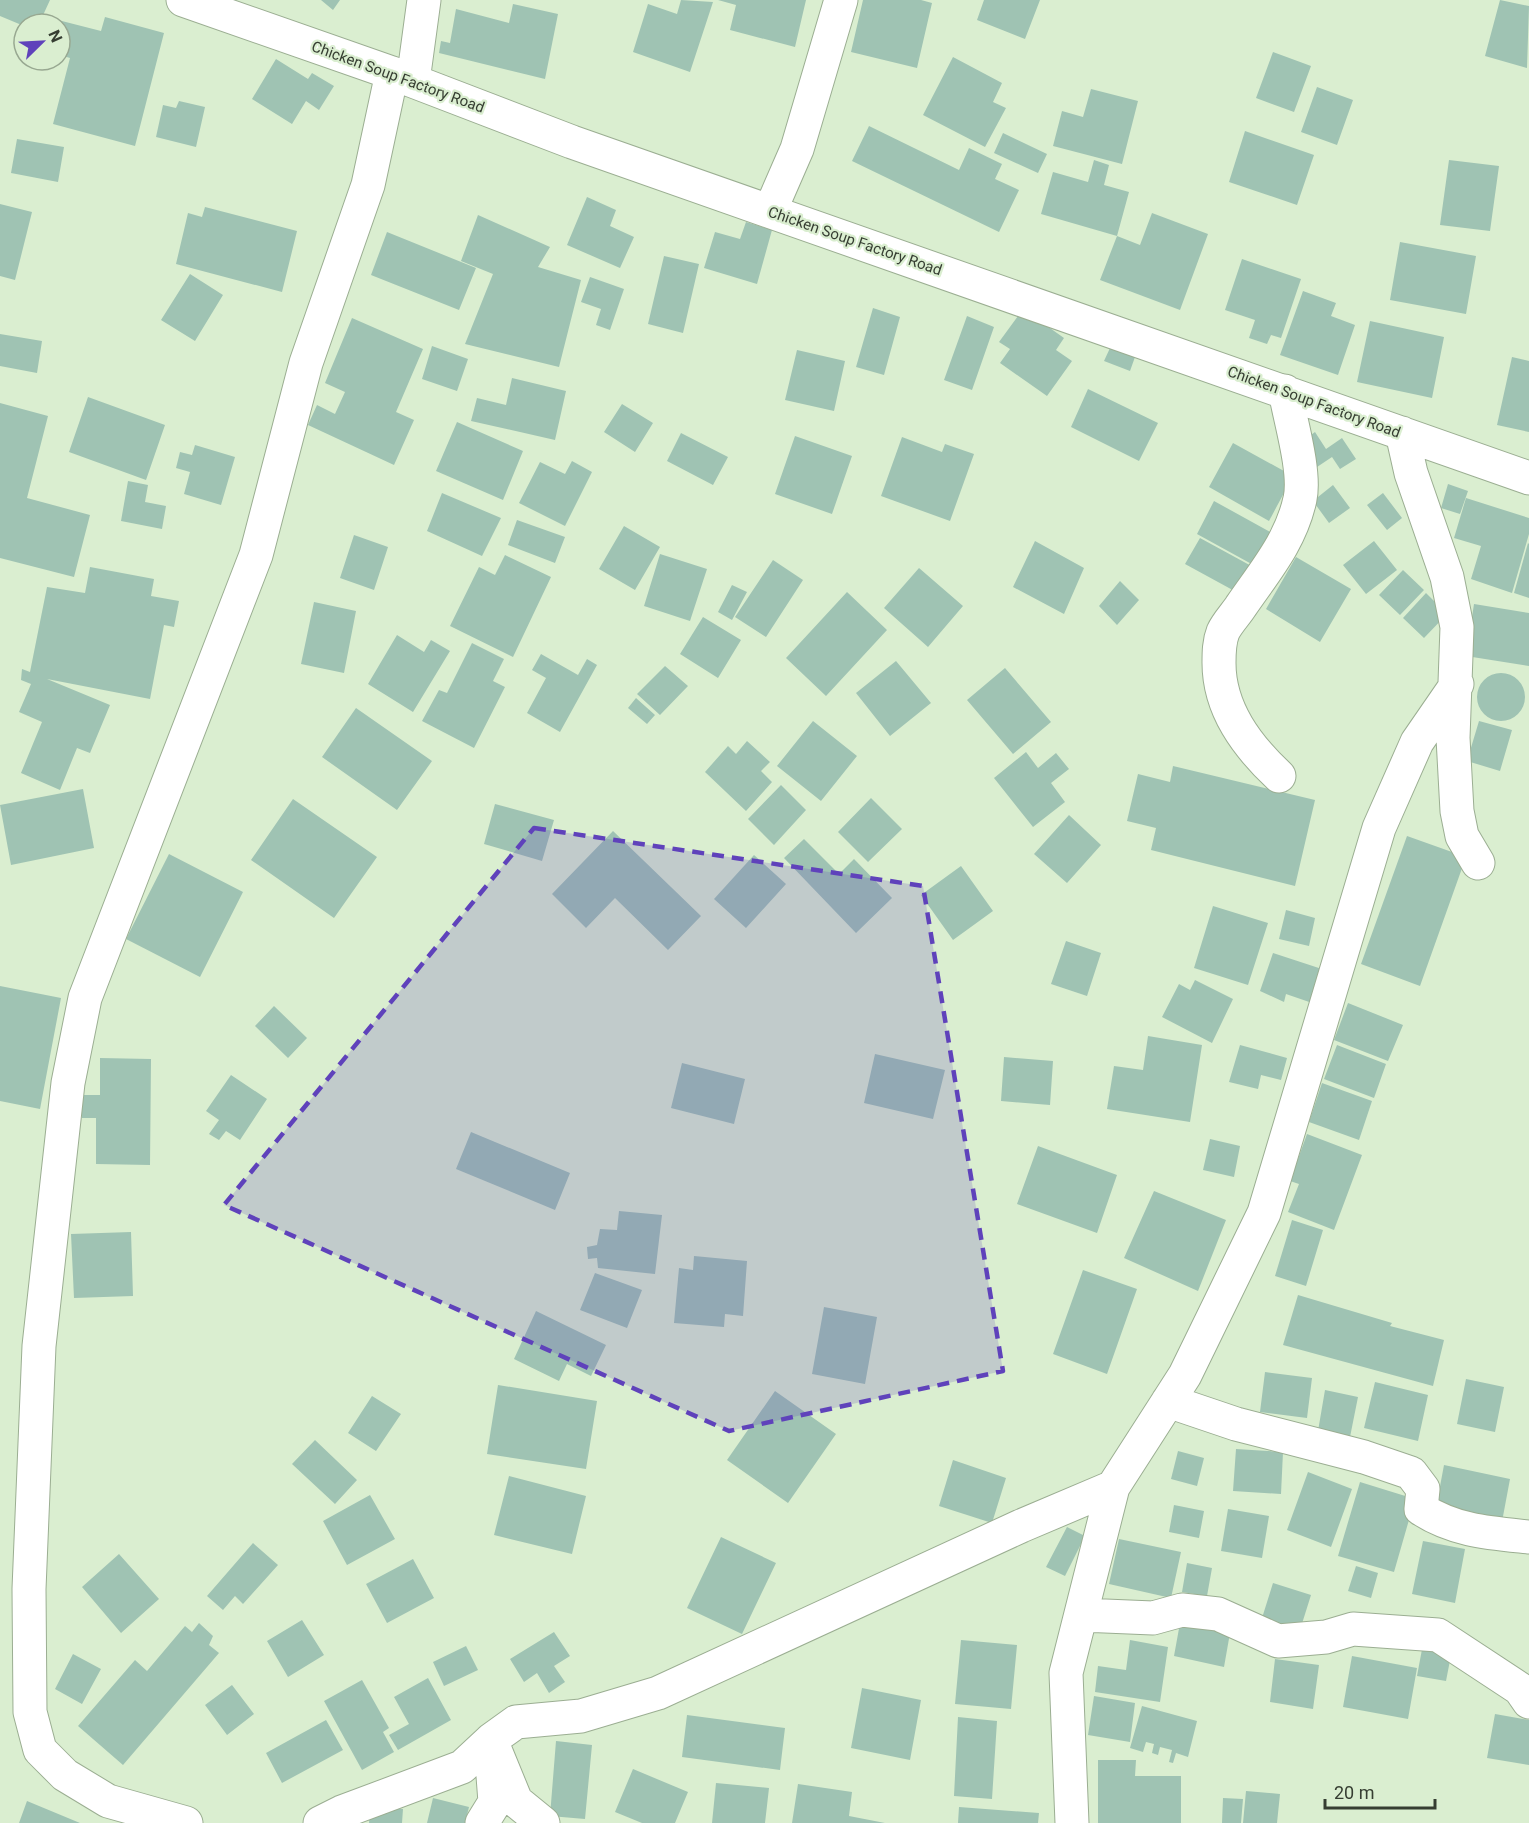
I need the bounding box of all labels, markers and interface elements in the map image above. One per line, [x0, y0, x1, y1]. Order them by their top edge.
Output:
north arrow [12, 12, 72, 72]
text: N [44, 27, 66, 45]
street label: Chicken Soup Factory Road [309, 37, 487, 117]
street label: Chicken Soup Factory Road [766, 203, 944, 279]
street label: Chicken Soup Factory Road [1225, 362, 1403, 442]
scale bar [1325, 1772, 1434, 1810]
text: 20 m [1334, 1782, 1374, 1803]

